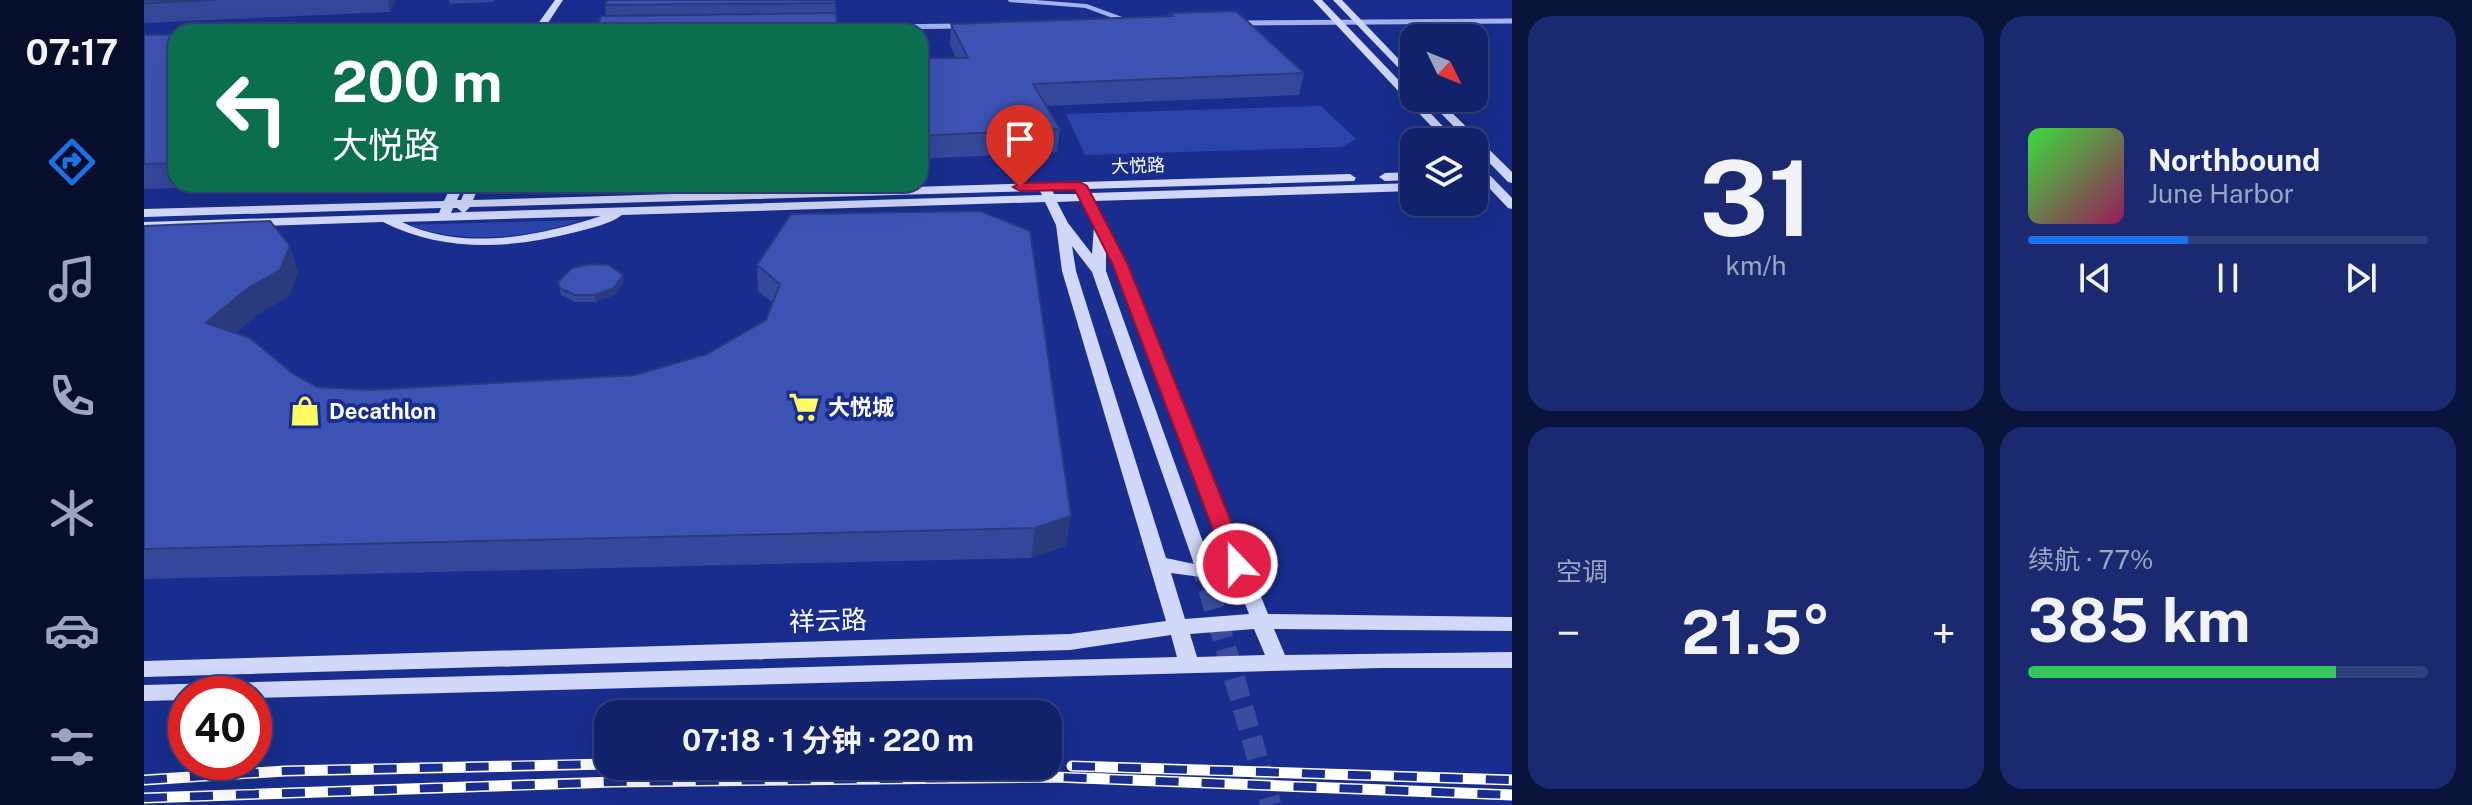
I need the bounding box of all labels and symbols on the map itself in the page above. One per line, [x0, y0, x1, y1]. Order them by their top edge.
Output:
north arrow [1400, 24, 1488, 112]
pin [986, 105, 1054, 187]
street label: 大悦路 [1111, 154, 1165, 177]
supermarket icon: 大悦城 [787, 390, 821, 424]
shop icon: Decathlon [288, 394, 322, 428]
place label: 大悦城 [828, 394, 894, 420]
place label: Decathlon [329, 398, 436, 424]
position arrow [1195, 522, 1279, 606]
street label: 祥云路 [788, 604, 868, 637]
speed limit sign: 40 [168, 676, 272, 780]

